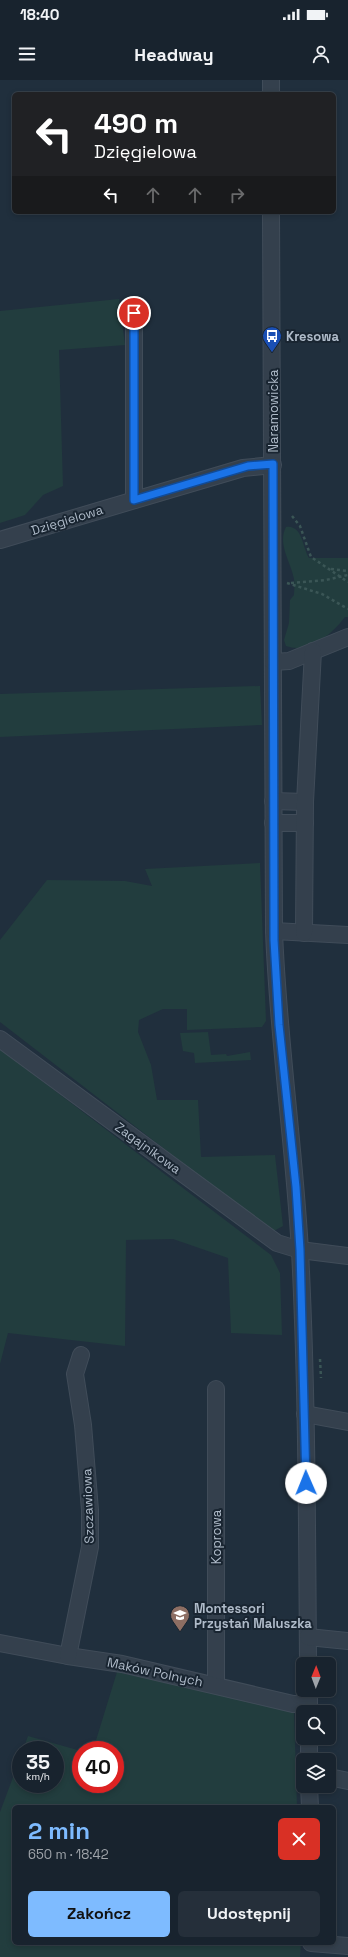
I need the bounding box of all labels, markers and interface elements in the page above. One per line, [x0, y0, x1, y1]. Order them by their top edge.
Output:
text: 18:40 [20, 5, 60, 24]
icon: menu [16, 43, 38, 65]
text: Headway [134, 43, 214, 66]
icon: person [310, 43, 332, 65]
text: 490 m [94, 105, 178, 141]
icon: left [28, 108, 80, 160]
text: Dzięgielowa [94, 140, 197, 163]
icon: left [100, 184, 122, 206]
icon: ahead [142, 184, 164, 206]
icon: ahead [184, 184, 206, 206]
icon: right [226, 184, 248, 206]
pin [117, 296, 151, 330]
icon: arrive [123, 302, 145, 324]
bus stop icon: Kresowa [261, 325, 283, 353]
place label: Kresowa [286, 328, 339, 345]
street label: Naramowicka [265, 369, 282, 453]
street label: Dzięgielowa [29, 501, 106, 539]
street label: Zagajnikowa [112, 1118, 185, 1178]
position arrow [285, 1462, 327, 1504]
street label: Szczawiowa [78, 1468, 98, 1544]
street label: Koprowa [208, 1509, 225, 1564]
place label: Montessori Przystań Maluszka [194, 1600, 312, 1632]
school or university icon: Montessori Przystań Maluszka [169, 1604, 191, 1632]
street label: Maków Polnych [106, 1654, 204, 1690]
north arrow [296, 1657, 336, 1697]
map controls [296, 1657, 336, 1793]
button: search [296, 1705, 336, 1745]
speed limit sign: 40 [72, 1741, 124, 1793]
text: 35 [26, 1749, 50, 1775]
button: layers [296, 1753, 336, 1793]
text: km/h [26, 1770, 50, 1783]
text: 2 min [28, 1815, 90, 1846]
button: close [278, 1818, 320, 1860]
text: 650 m · 18:42 [28, 1846, 109, 1863]
button: Zakończ [28, 1891, 170, 1937]
button: Udostępnij [178, 1891, 320, 1937]

